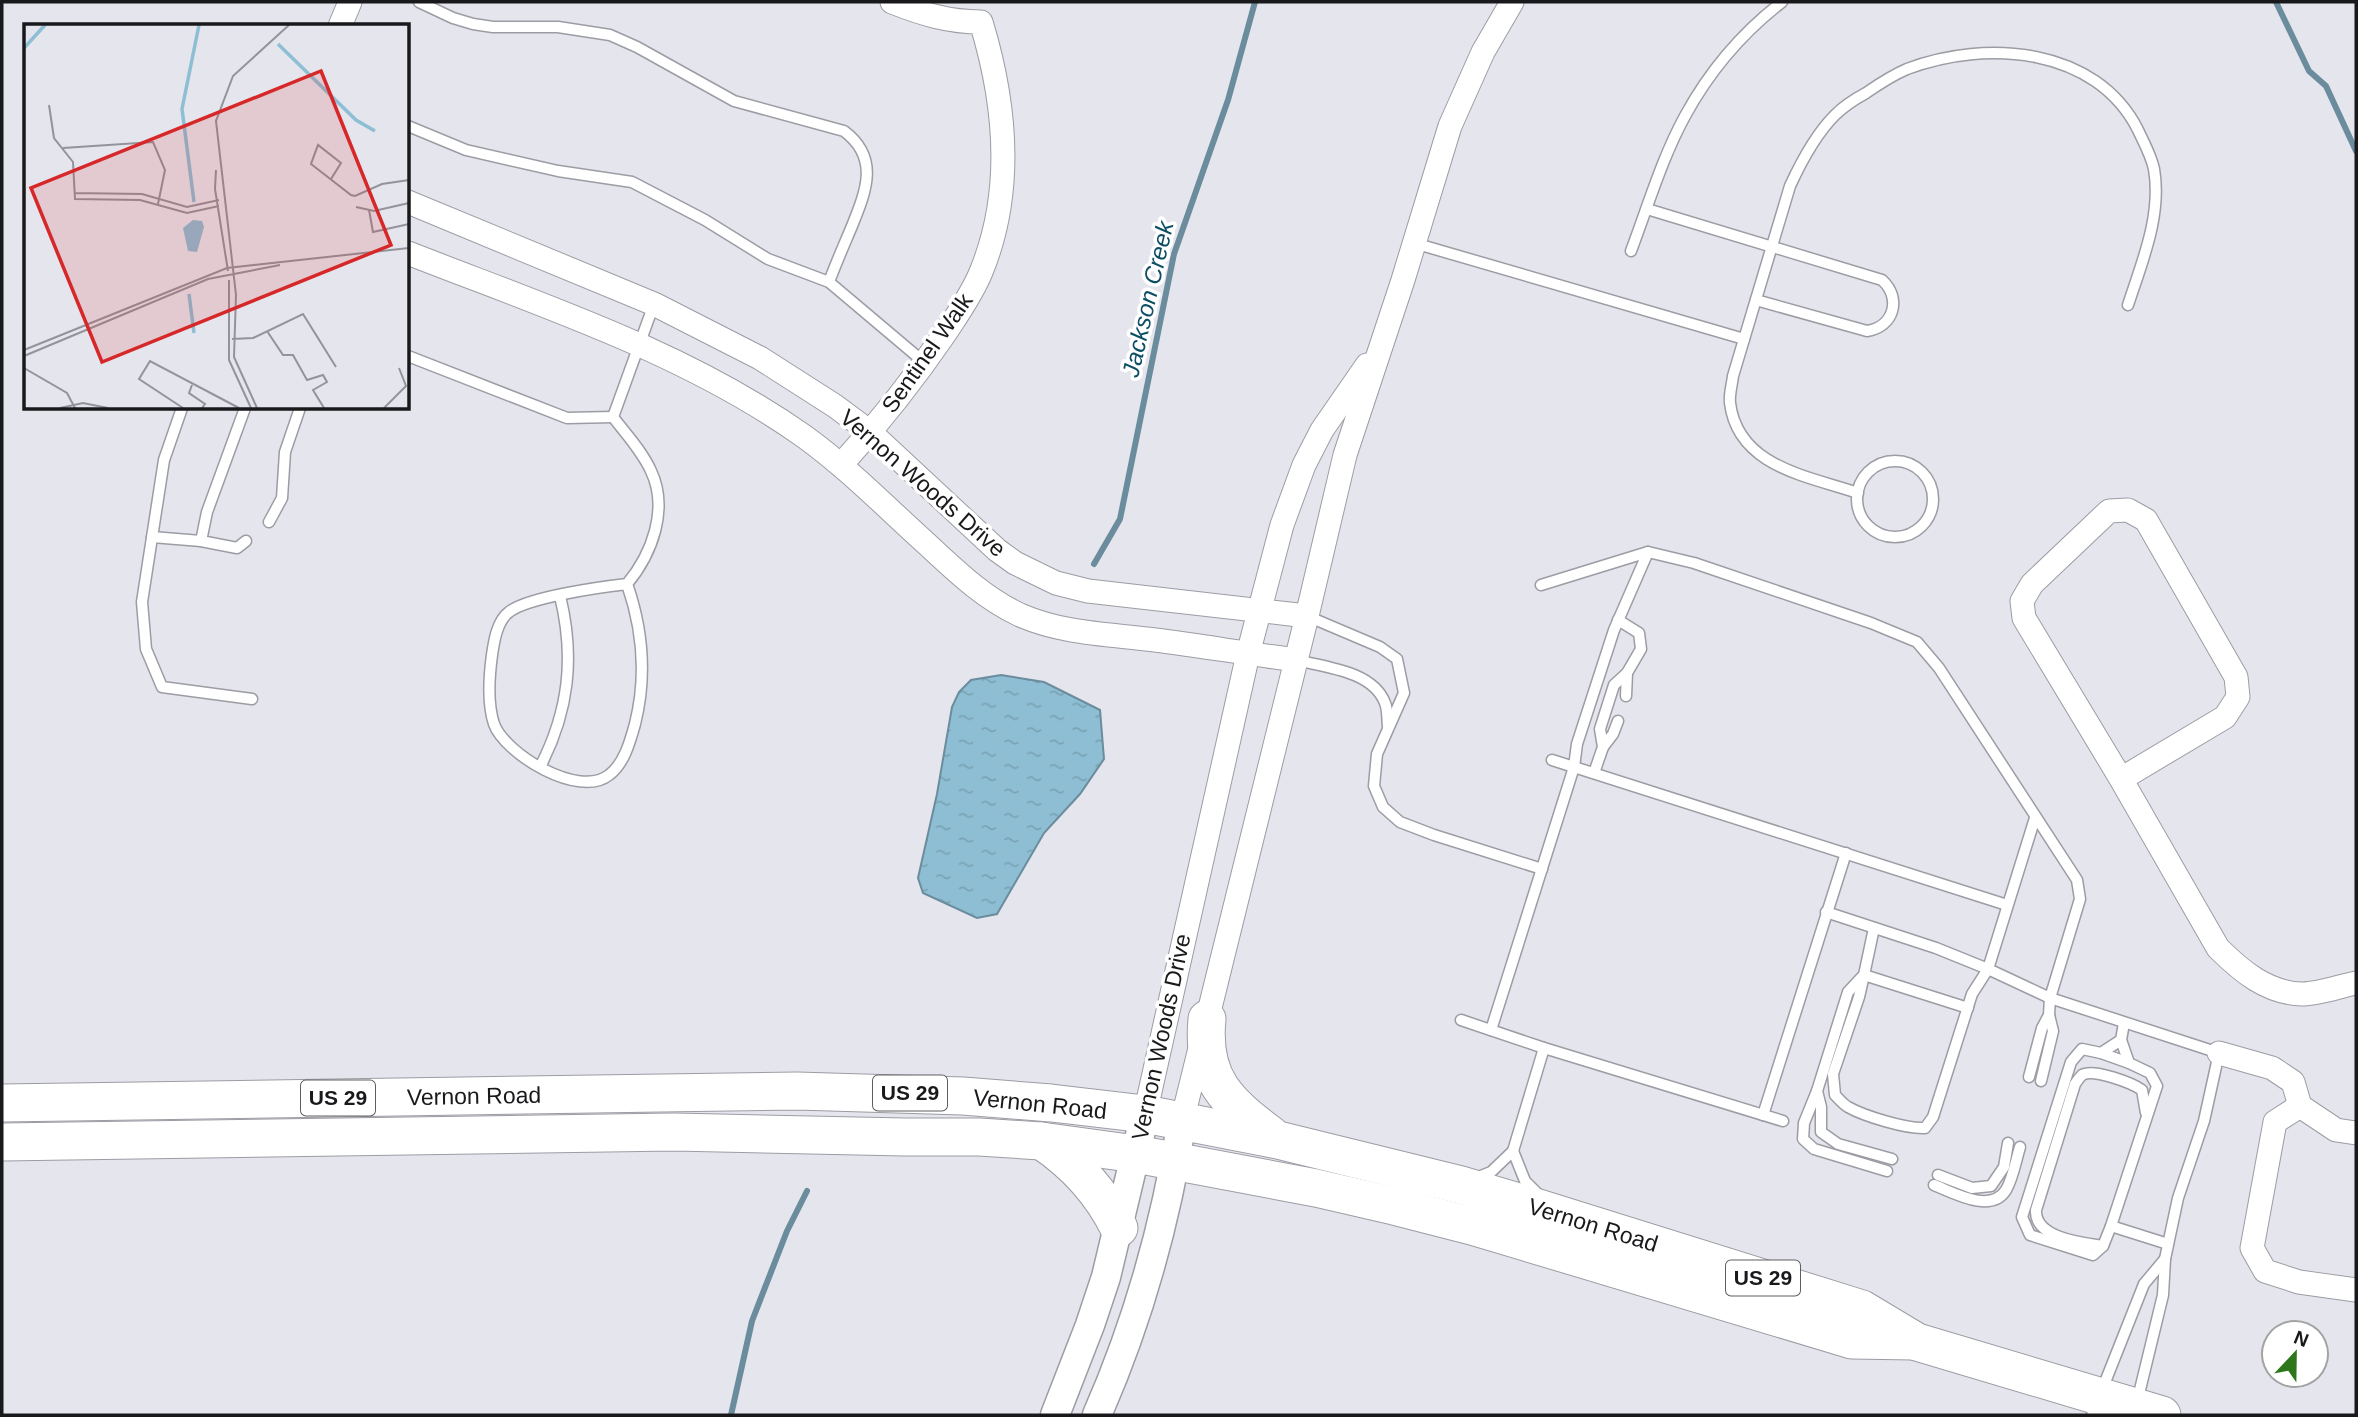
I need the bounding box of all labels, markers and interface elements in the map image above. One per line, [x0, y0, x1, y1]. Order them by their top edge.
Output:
inset map [24, 24, 410, 410]
water label: Jackson Creek [1116, 217, 1179, 380]
street label: Sentinel Walk [876, 288, 978, 418]
street label: Vernon Woods Drive [835, 404, 1011, 562]
street label: Vernon Woods Drive [1126, 931, 1196, 1143]
road number: US 29 [873, 1076, 947, 1110]
road number: US 29 [301, 1080, 375, 1116]
street label: Vernon Road [407, 1082, 541, 1110]
street label: Vernon Road [972, 1084, 1108, 1124]
street label: Vernon Road [1525, 1193, 1661, 1257]
road number: US 29 [1726, 1260, 1800, 1296]
north arrow [2260, 1319, 2330, 1389]
text: N [2291, 1326, 2311, 1351]

